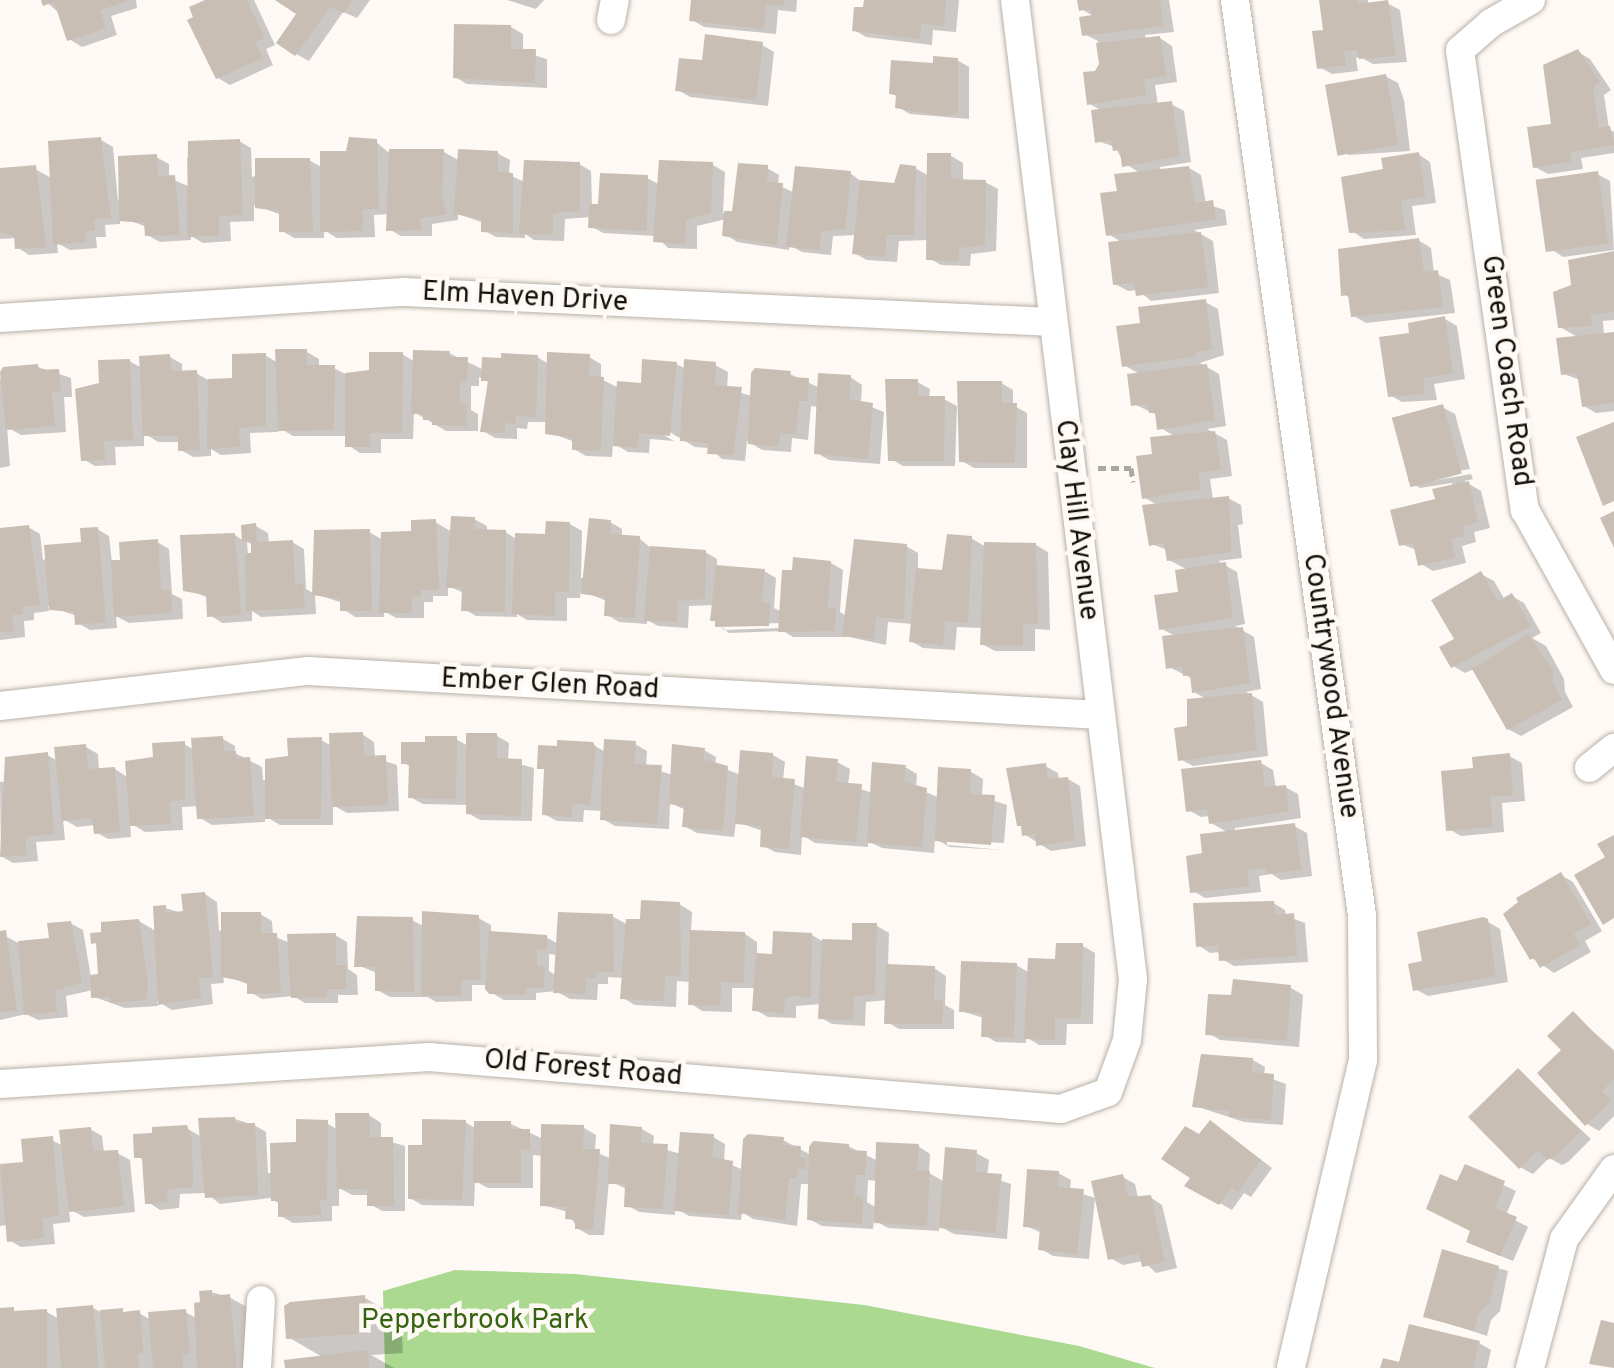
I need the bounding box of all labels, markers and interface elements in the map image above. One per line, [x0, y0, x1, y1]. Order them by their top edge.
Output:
street label: Green Coach Road [1473, 253, 1539, 489]
street label: Elm Haven Drive [421, 276, 629, 320]
street label: Clay Hill Avenue [1047, 417, 1105, 623]
street label: Countrywood Avenue [1295, 551, 1365, 821]
street label: Ember Glen Road [440, 663, 660, 707]
street label: Old Forest Road [482, 1044, 684, 1094]
park label: Pepperbrook Park [361, 1304, 589, 1338]

